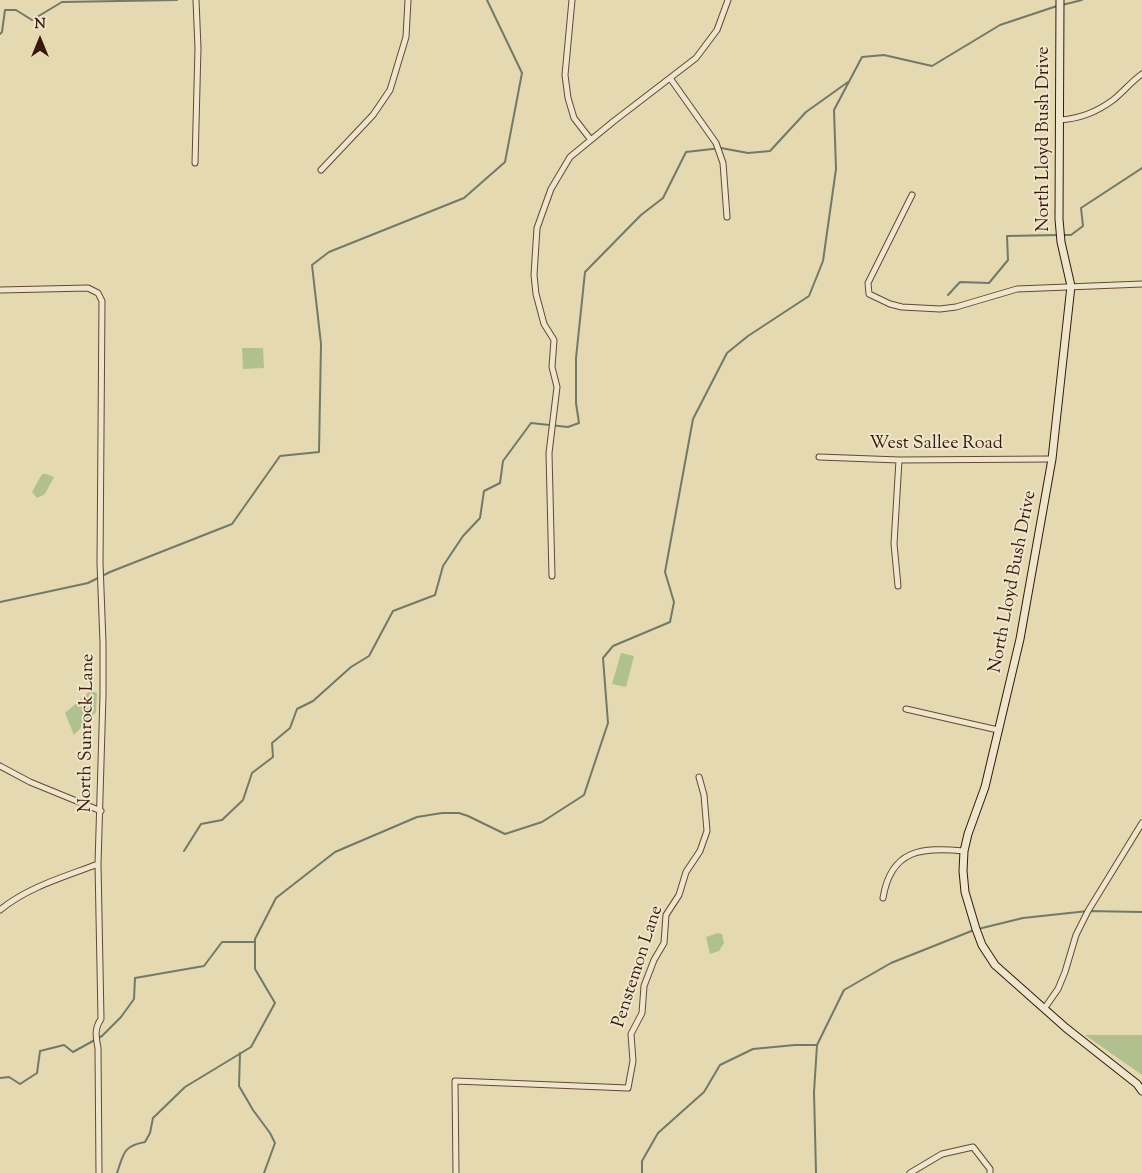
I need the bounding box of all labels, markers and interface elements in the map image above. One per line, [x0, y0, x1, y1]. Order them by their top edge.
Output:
north arrow [15, 15, 65, 65]
text: N [34, 15, 46, 35]
street label: North Lloyd Bush Drive [1034, 46, 1056, 232]
street label: West Sallee Road [869, 434, 1003, 456]
street label: North Lloyd Bush Drive [986, 489, 1042, 675]
street label: North Sunrock Lane [76, 653, 100, 813]
street label: Penstemon Lane [609, 903, 669, 1031]

